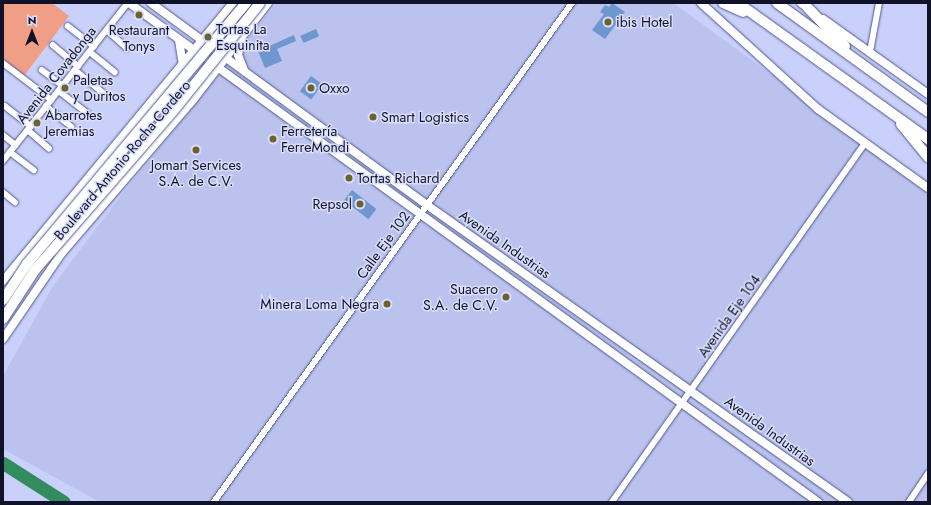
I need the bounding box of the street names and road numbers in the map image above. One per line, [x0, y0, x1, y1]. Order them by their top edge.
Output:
street label: Avenida Covadonga [13, 23, 99, 127]
street label: Boulevard Antonio Rocha Cordero [50, 77, 194, 243]
street label: Avenida Industrias [456, 206, 554, 282]
street label: Calle Eje 102 [353, 208, 413, 282]
street label: Avenida Eje 104 [694, 271, 764, 361]
street label: Avenida Industrias [722, 393, 818, 469]

